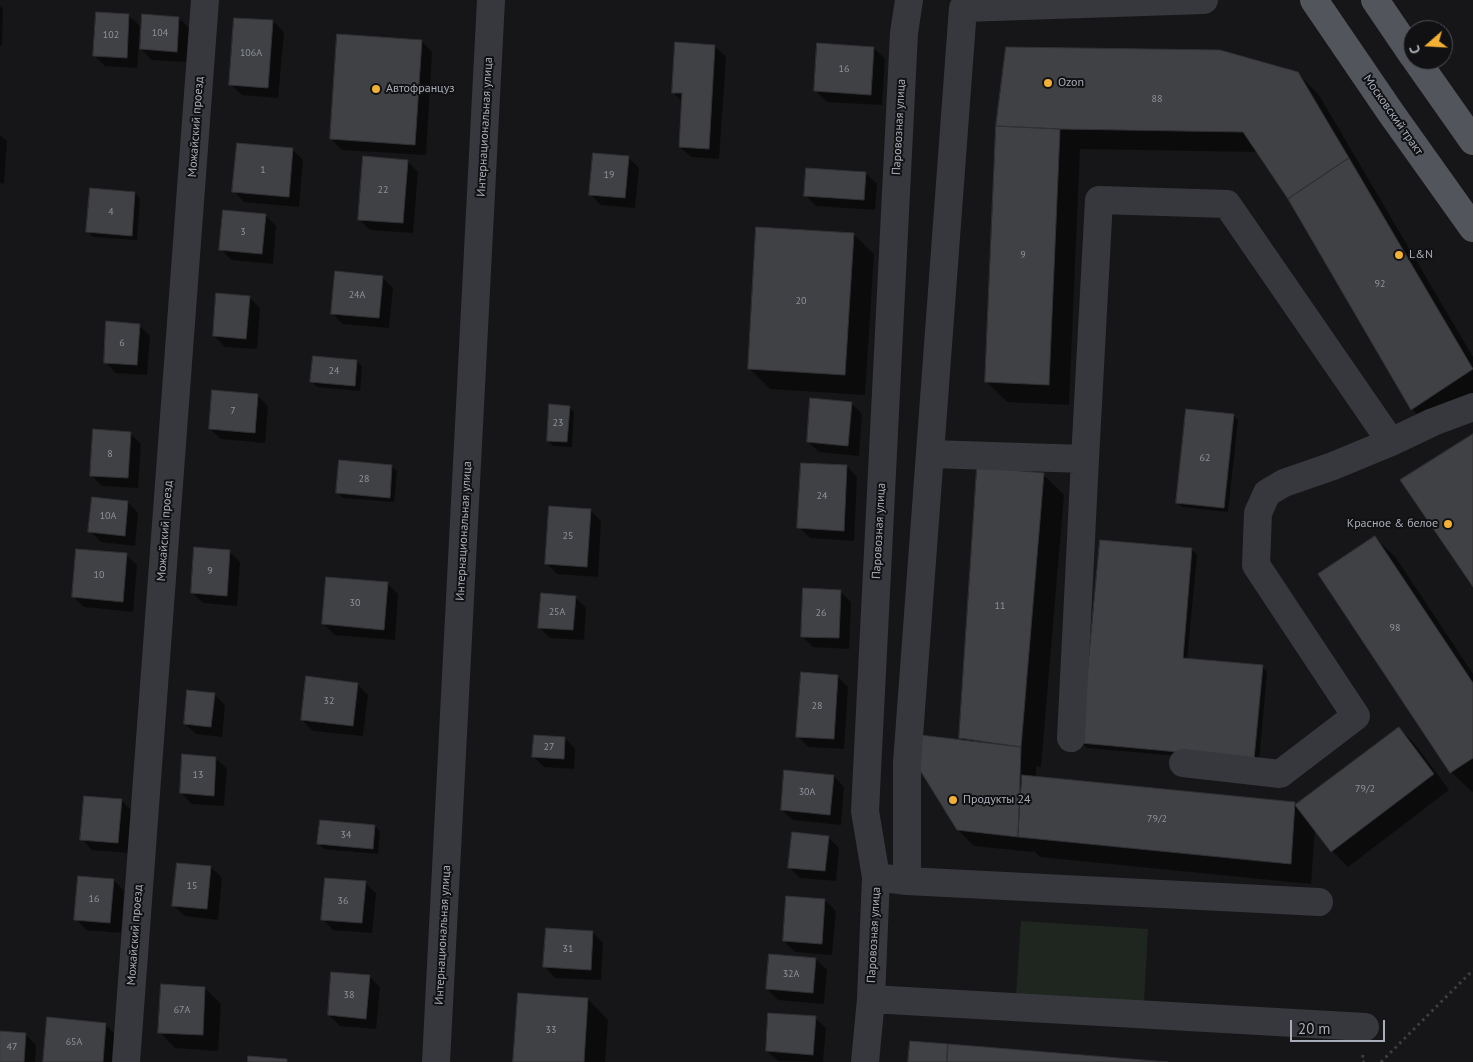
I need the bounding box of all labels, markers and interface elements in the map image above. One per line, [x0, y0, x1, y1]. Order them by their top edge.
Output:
north arrow [1403, 20, 1453, 70]
house number: 104 [152, 27, 168, 39]
house number: 102 [103, 29, 119, 41]
text: С [1405, 43, 1425, 56]
house number: 106А [240, 47, 262, 59]
street label: Интернациональная улица [474, 57, 496, 197]
house number: 16 [839, 63, 849, 75]
street label: Московский тракт [1360, 72, 1426, 158]
street label: Можайский проезд [185, 76, 207, 178]
place label: Ozon [1058, 76, 1084, 90]
marker: Ozon [1042, 77, 1054, 89]
street label: Паровозная улица [889, 79, 909, 175]
place label: Автофранцуз [386, 82, 455, 96]
marker: Автофранцуз [370, 83, 382, 95]
house number: 88 [1152, 93, 1162, 105]
house number: 1 [260, 164, 266, 176]
house number: 19 [604, 169, 614, 181]
house number: 22 [378, 184, 388, 196]
house number: 4 [108, 206, 114, 218]
house number: 3 [240, 226, 246, 238]
place label: L&N [1409, 248, 1433, 262]
house number: 9 [1020, 249, 1026, 261]
marker: L&N [1393, 249, 1405, 261]
house number: 92 [1375, 278, 1385, 290]
house number: 24А [349, 289, 365, 301]
house number: 20 [796, 295, 806, 307]
house number: 6 [119, 337, 125, 349]
house number: 24 [329, 365, 339, 377]
house number: 7 [230, 405, 236, 417]
house number: 23 [553, 417, 563, 429]
house number: 8 [107, 448, 113, 460]
house number: 62 [1200, 452, 1210, 464]
street label: Интернациональная улица [453, 461, 475, 601]
house number: 28 [359, 473, 369, 485]
street label: Можайский проезд [154, 480, 176, 582]
street label: Паровозная улица [869, 483, 889, 579]
house number: 24 [817, 490, 827, 502]
house number: 10А [100, 510, 116, 522]
place label: Красное & белое [1347, 517, 1438, 531]
marker: Красное & белое [1442, 518, 1454, 530]
house number: 25 [563, 530, 573, 542]
house number: 9 [207, 565, 213, 577]
house number: 10 [94, 569, 104, 581]
house number: 30 [350, 597, 360, 609]
house number: 11 [995, 600, 1005, 612]
house number: 25А [549, 606, 565, 618]
house number: 26 [816, 607, 826, 619]
house number: 98 [1390, 622, 1400, 634]
house number: 32 [324, 695, 334, 707]
house number: 28 [812, 700, 822, 712]
house number: 27 [544, 741, 554, 753]
house number: 13 [193, 769, 203, 781]
house number: 79/2 [1355, 783, 1375, 795]
house number: 30А [799, 786, 815, 798]
place label: Продукты 24 [963, 793, 1031, 807]
marker: Продукты 24 [947, 794, 959, 806]
house number: 79/2 [1147, 813, 1167, 825]
house number: 34 [341, 829, 351, 841]
street label: Интернациональная улица [432, 865, 454, 1005]
house number: 15 [187, 880, 197, 892]
street label: Можайский проезд [124, 884, 146, 986]
street label: Паровозная улица [864, 887, 884, 983]
house number: 16 [89, 893, 99, 905]
house number: 36 [338, 895, 348, 907]
house number: 31 [563, 943, 573, 955]
house number: 32А [783, 968, 799, 980]
house number: 38 [344, 989, 354, 1001]
house number: 67А [174, 1004, 190, 1016]
scale bar [1293, 1010, 1388, 1042]
text: 20 m [1298, 1019, 1331, 1038]
house number: 33 [546, 1024, 556, 1036]
house number: 65А [66, 1036, 82, 1048]
house number: 47 [7, 1041, 17, 1053]

